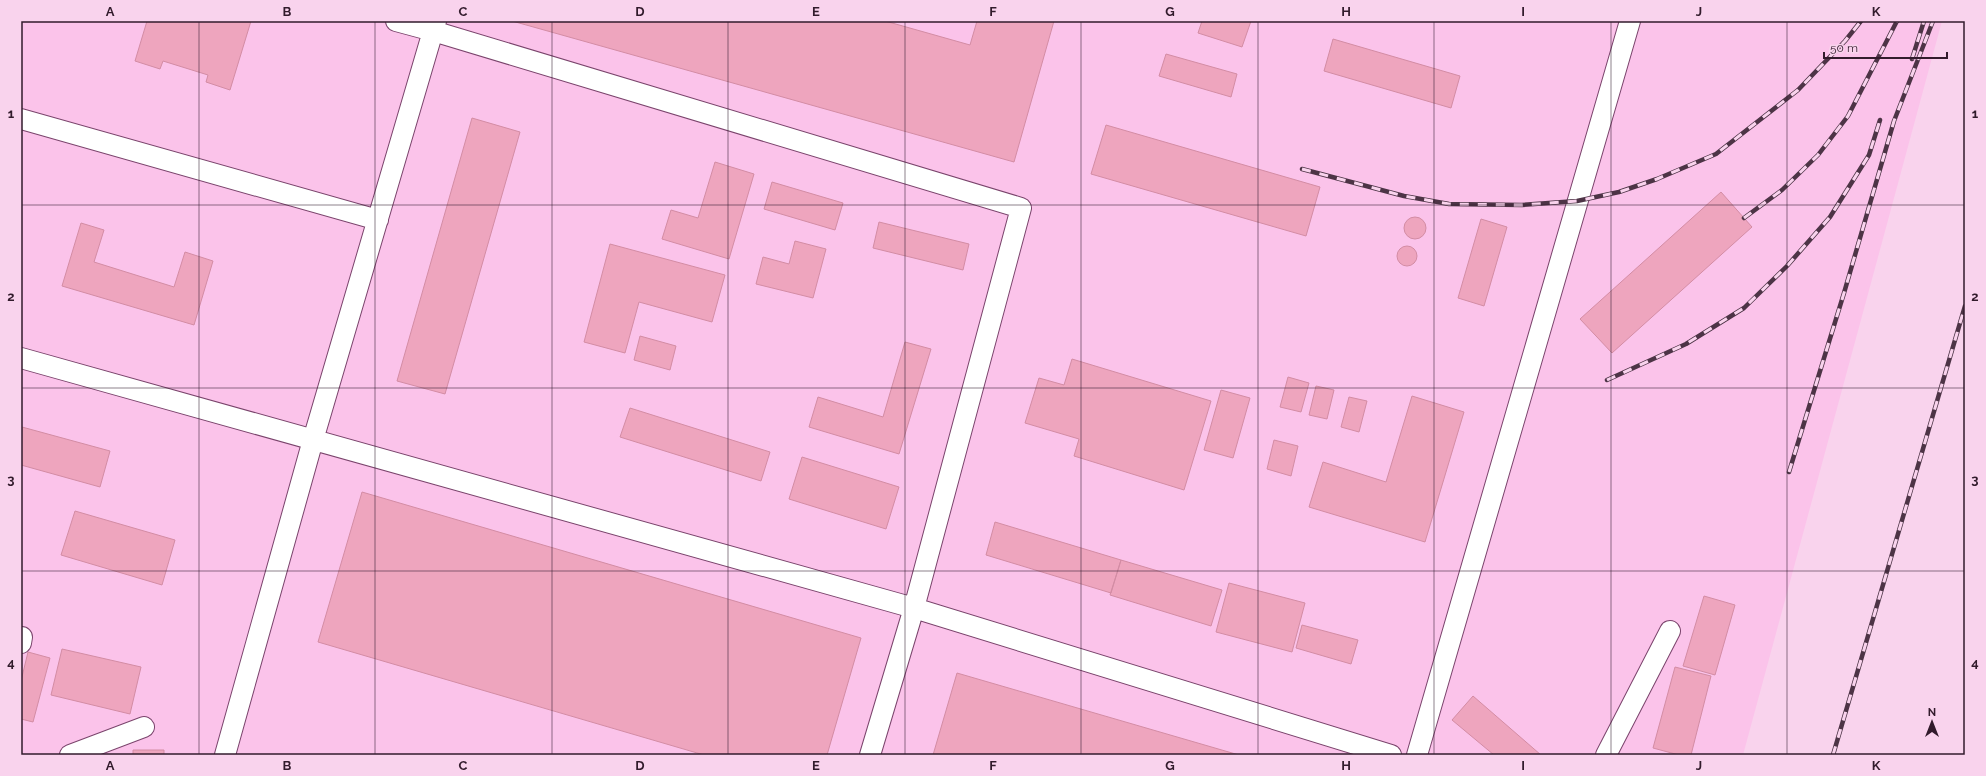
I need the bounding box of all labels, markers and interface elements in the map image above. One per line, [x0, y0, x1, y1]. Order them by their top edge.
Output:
text: A [106, 4, 115, 19]
text: B [283, 4, 292, 19]
text: C [459, 4, 468, 19]
text: D [635, 4, 645, 19]
text: E [812, 4, 820, 19]
text: F [989, 4, 997, 19]
text: G [1165, 4, 1175, 19]
text: H [1341, 4, 1351, 19]
text: I [1521, 4, 1525, 19]
text: J [1696, 4, 1702, 19]
text: K [1872, 4, 1881, 19]
scale bar [1824, 34, 1947, 60]
text: 50 m [1830, 41, 1858, 55]
text: 1 [8, 106, 15, 121]
text: 1 [1972, 106, 1979, 121]
text: 2 [7, 289, 15, 304]
text: 2 [1971, 289, 1979, 304]
text: 3 [7, 472, 15, 487]
text: 3 [1971, 472, 1979, 487]
text: 4 [7, 655, 15, 670]
text: 4 [1971, 655, 1979, 670]
north arrow [1912, 702, 1952, 742]
text: N [1928, 706, 1936, 719]
text: A [106, 758, 115, 773]
text: B [283, 758, 292, 773]
text: C [459, 758, 468, 773]
text: D [635, 758, 645, 773]
text: E [812, 758, 820, 773]
text: F [989, 758, 997, 773]
text: G [1165, 758, 1175, 773]
text: H [1341, 758, 1351, 773]
text: I [1521, 758, 1525, 773]
text: J [1696, 758, 1702, 773]
text: K [1872, 758, 1881, 773]

